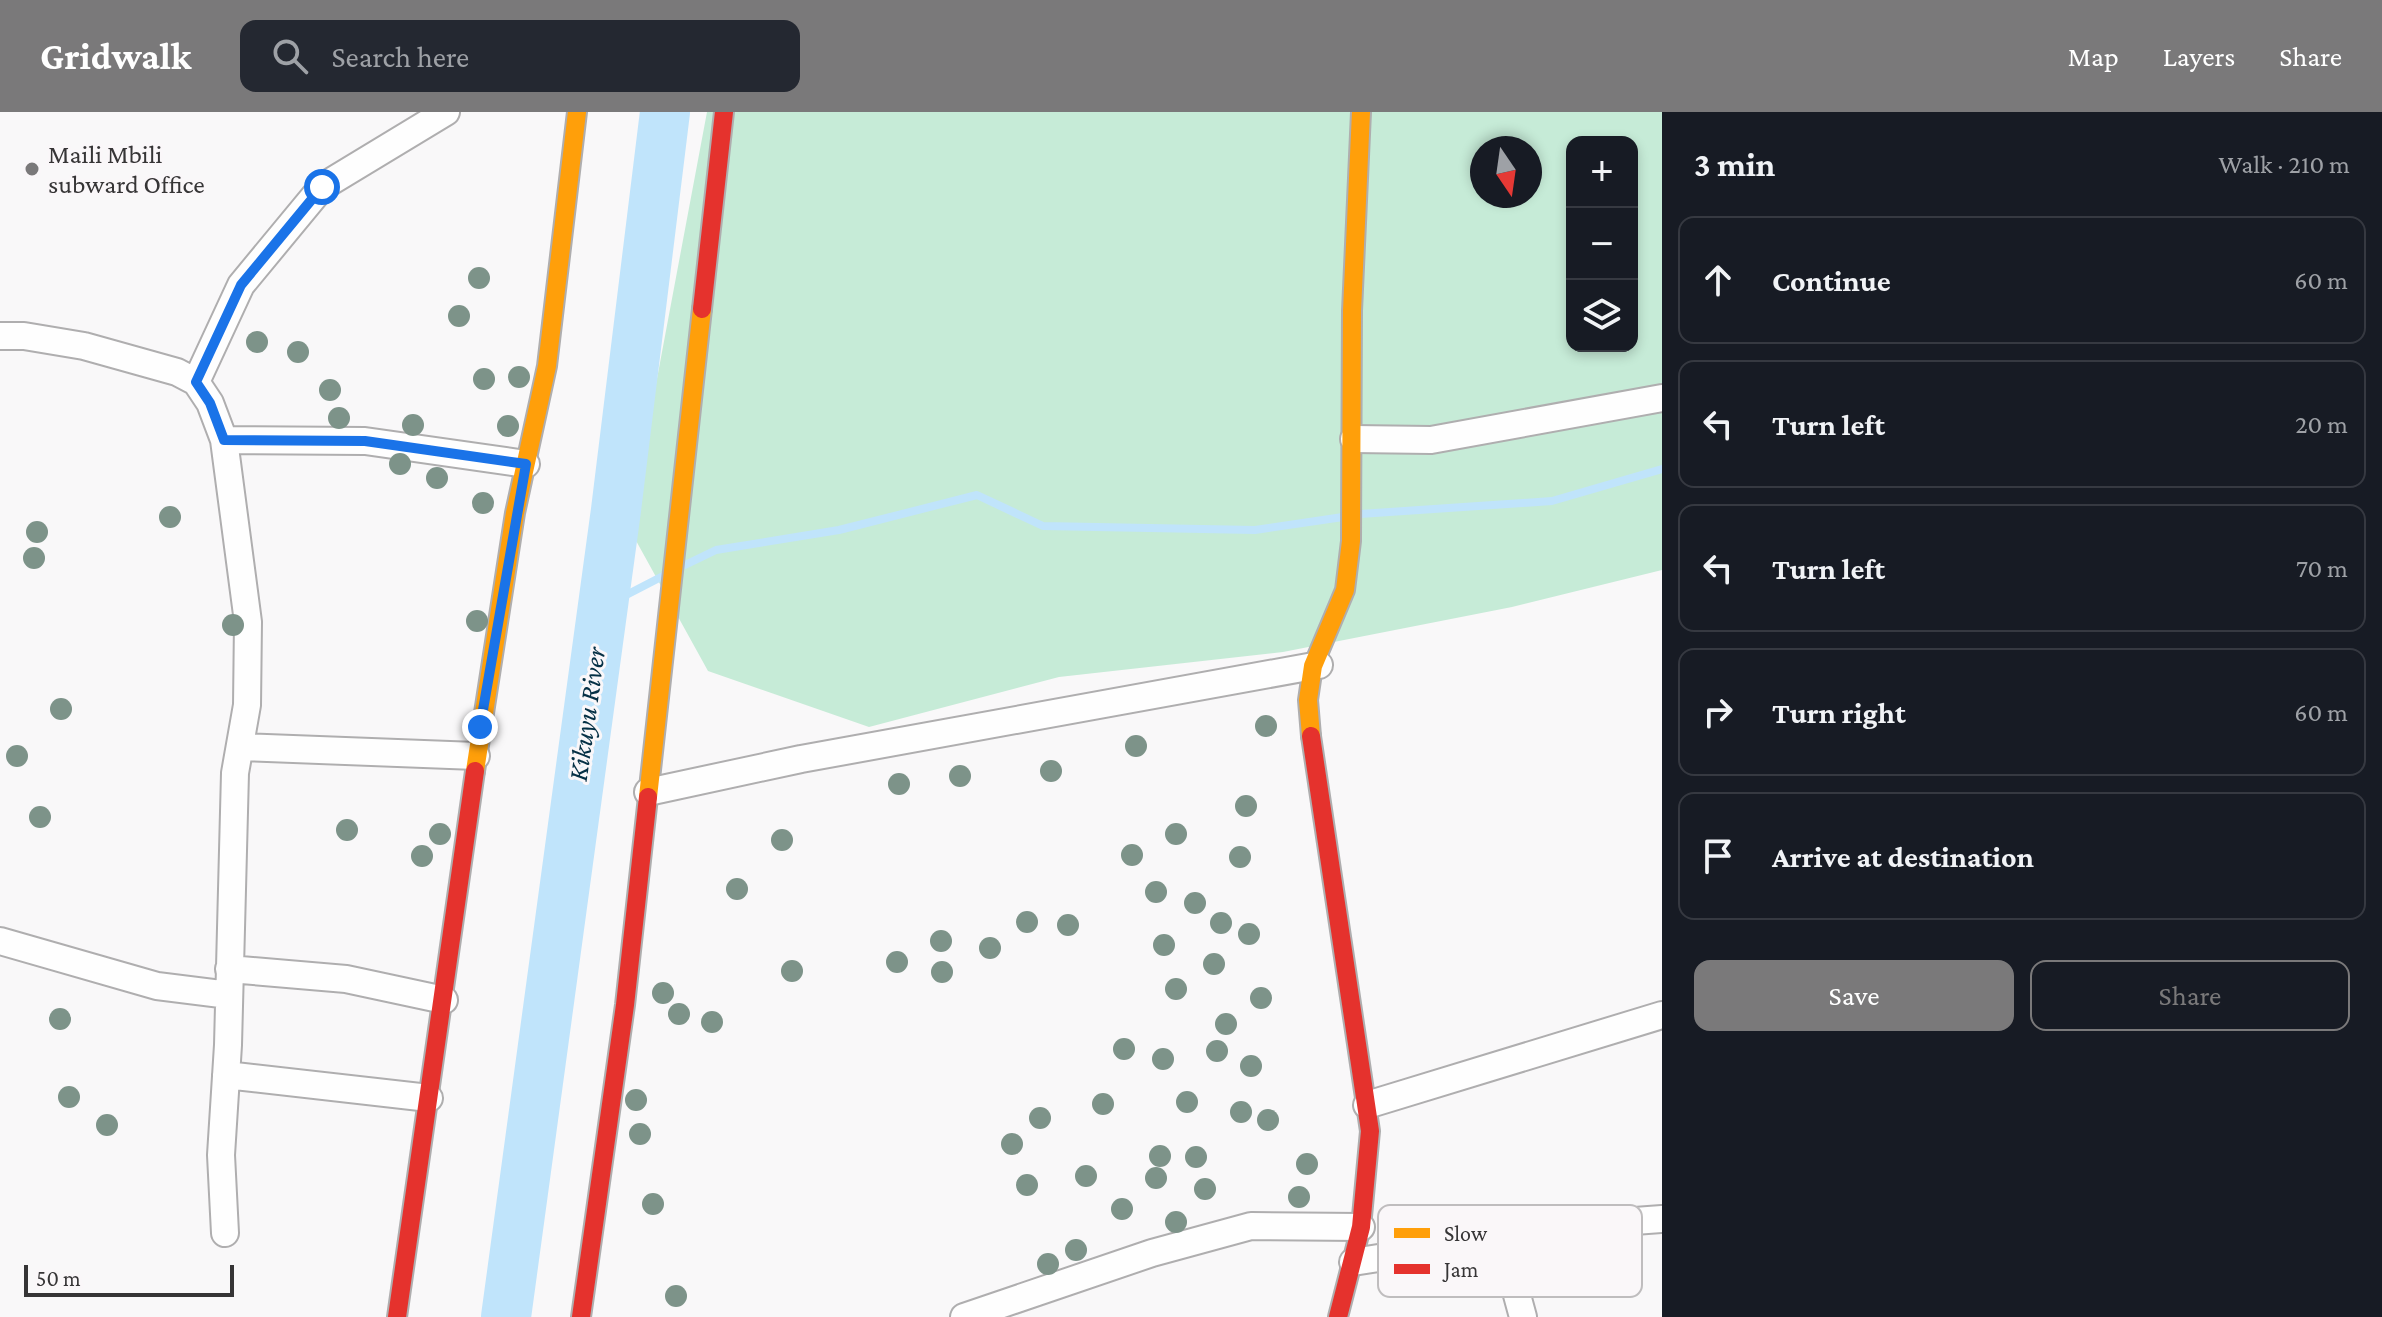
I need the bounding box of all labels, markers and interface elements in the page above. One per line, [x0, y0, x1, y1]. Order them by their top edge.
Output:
search box [240, 20, 800, 92]
icon: search [268, 34, 312, 78]
text: Gridwalk [40, 35, 192, 77]
text: Search here [332, 40, 469, 73]
text: Map [2068, 41, 2119, 72]
text: Layers [2163, 41, 2235, 72]
text: Share [2279, 41, 2342, 72]
north arrow [1470, 136, 1542, 208]
map controls [1566, 136, 1638, 352]
button: + [1566, 136, 1638, 208]
place label: Maili Mbili subward Office [48, 140, 205, 199]
text: 3 min [1694, 146, 1775, 183]
text: Walk · 210 m [2219, 150, 2350, 179]
marker: Maili Mbili subward Office [23, 160, 41, 178]
route start [304, 169, 340, 205]
button: − [1566, 208, 1638, 280]
icon: ahead [1696, 258, 1740, 302]
text: Continue [1772, 264, 1891, 297]
text: 60 m [2294, 266, 2348, 295]
button: layers [1566, 280, 1638, 352]
icon: left [1696, 402, 1740, 446]
text: Turn left [1772, 408, 1885, 441]
text: 20 m [2295, 410, 2348, 439]
icon: left [1696, 546, 1740, 590]
text: Turn left [1772, 552, 1885, 585]
text: 70 m [2296, 554, 2348, 583]
water label: Kikuyu River [562, 644, 611, 783]
icon: right [1696, 690, 1740, 734]
text: Turn right [1772, 696, 1906, 729]
text: 60 m [2294, 698, 2348, 727]
route end [462, 709, 498, 745]
icon: arrive [1696, 834, 1740, 878]
text: Arrive at destination [1772, 840, 2034, 873]
button: Save [1694, 960, 2014, 1031]
button: Share [2030, 960, 2350, 1031]
legend [1378, 1205, 1642, 1297]
text: Slow [1444, 1221, 1488, 1246]
text: Jam [1442, 1257, 1479, 1282]
scale bar [24, 1261, 234, 1297]
text: 50 m [36, 1266, 81, 1291]

